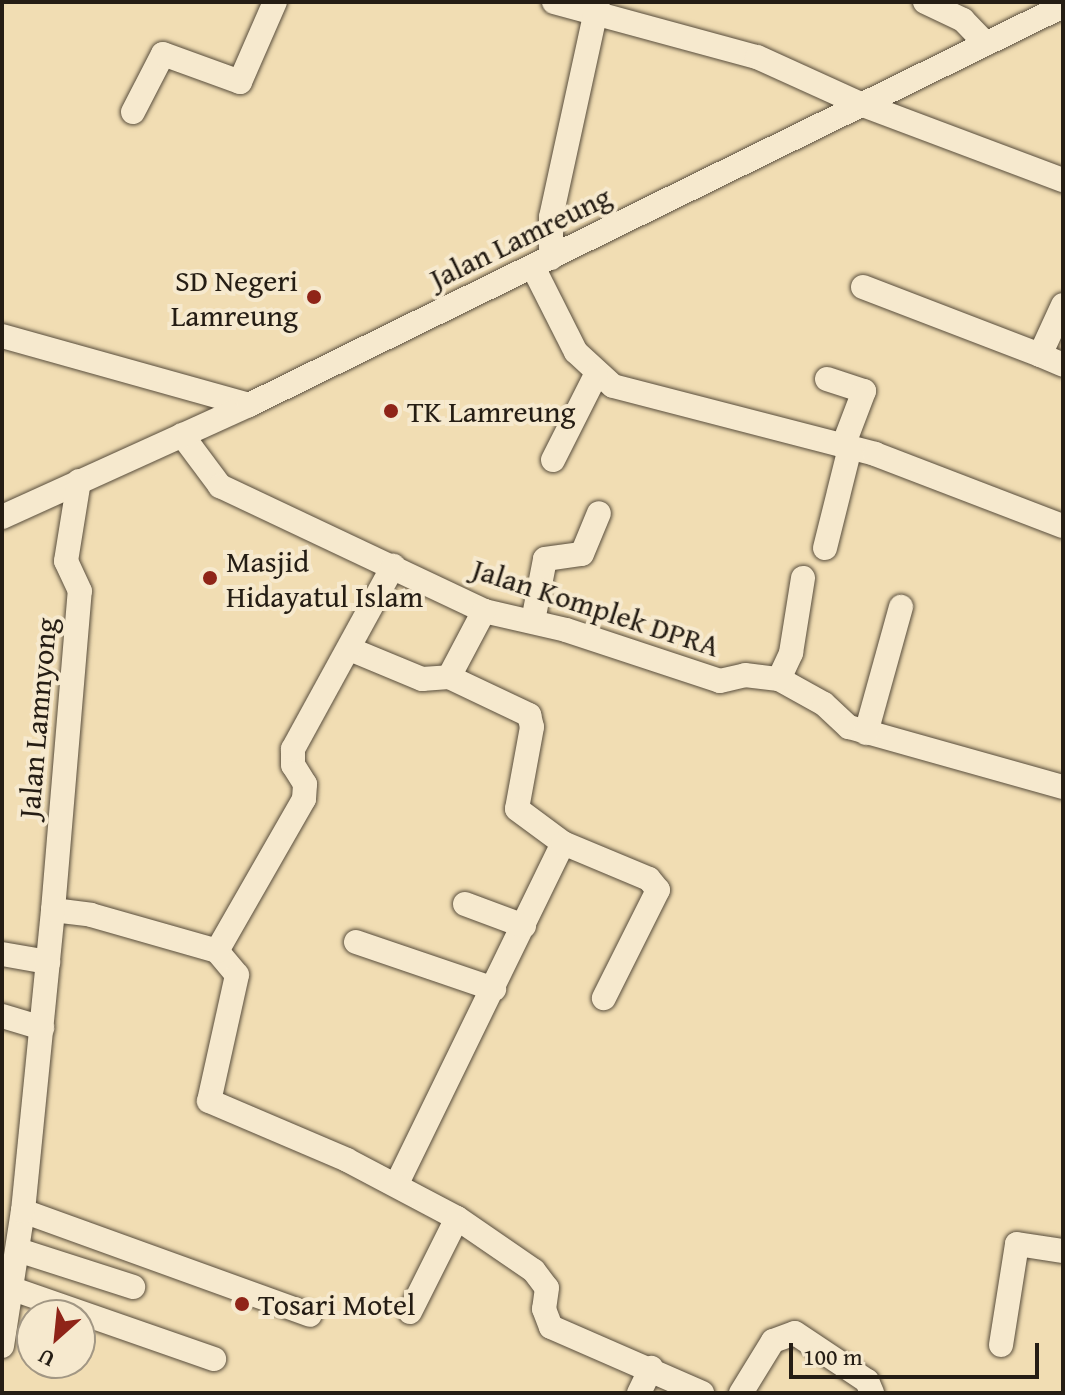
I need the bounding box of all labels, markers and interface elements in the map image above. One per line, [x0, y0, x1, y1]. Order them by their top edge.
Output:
street label: Jalan Lamreung [424, 178, 616, 296]
place label: SD Negeri Lamreung [171, 262, 298, 332]
marker: SD Negeri Lamreung [305, 288, 323, 306]
place label: TK Lamreung [407, 393, 575, 429]
marker: TK Lamreung [382, 402, 400, 420]
place label: Masjid Hidayatul Islam [226, 543, 423, 614]
street label: Jalan Komplek DPRA [468, 550, 724, 664]
marker: Masjid Hidayatul Islam [201, 569, 219, 587]
street label: Jalan Lamnyong [10, 616, 64, 820]
place label: Tosari Motel [258, 1286, 415, 1322]
marker: Tosari Motel [233, 1295, 251, 1313]
north arrow [16, 1299, 96, 1379]
scale bar [793, 1327, 1043, 1377]
text: 100 m [803, 1339, 863, 1374]
text: U [32, 1341, 60, 1376]

